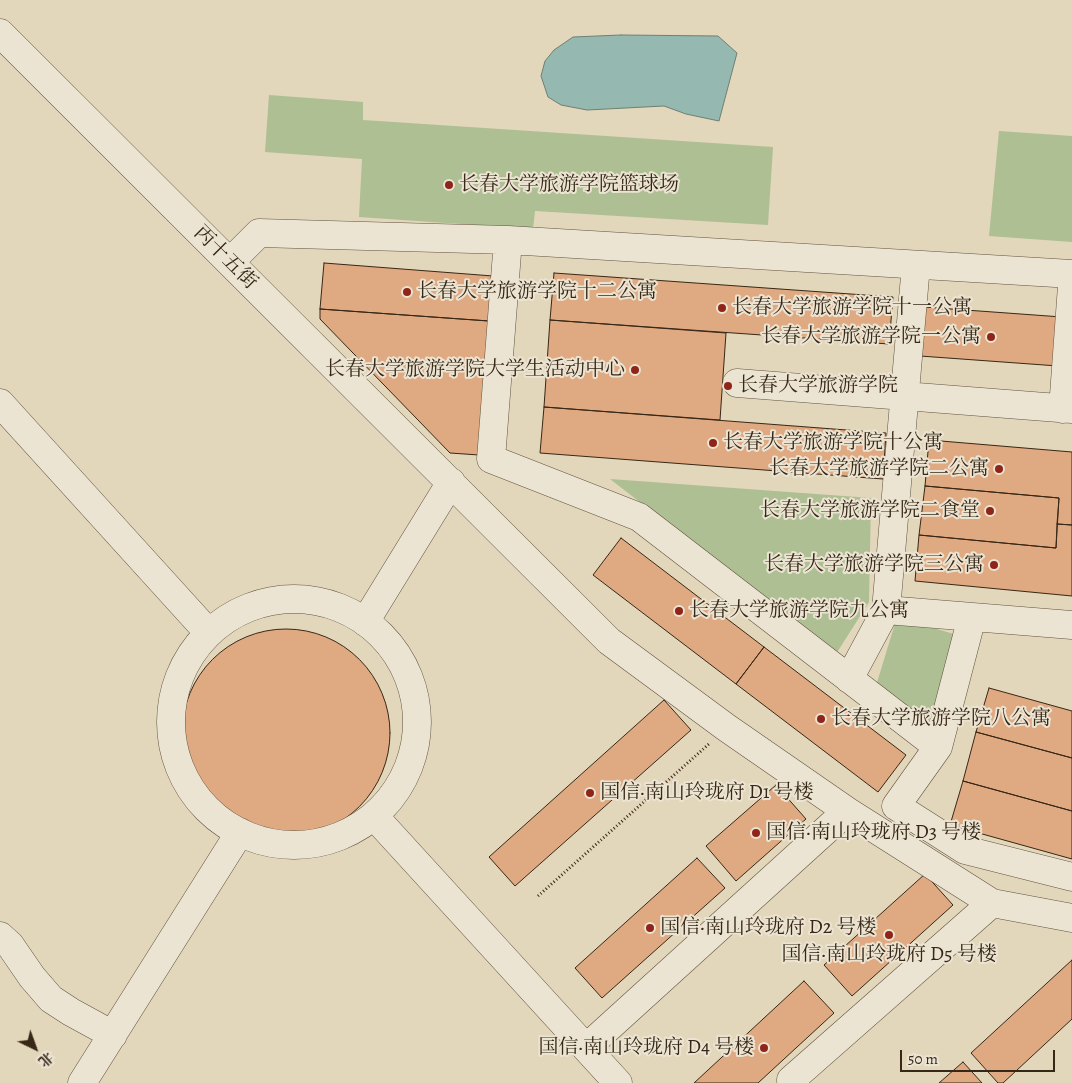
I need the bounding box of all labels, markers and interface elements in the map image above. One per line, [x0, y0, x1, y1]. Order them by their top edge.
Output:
place label: 长春大学旅游学院篮球场 [459, 173, 679, 197]
marker: 长春大学旅游学院篮球场 [443, 179, 455, 191]
street label: 丙十五街 [188, 221, 262, 295]
place label: 长春大学旅游学院十二公寓 [417, 280, 657, 304]
marker: 长春大学旅游学院十二公寓 [401, 286, 413, 298]
place label: 长春大学旅游学院十一公寓 [732, 296, 972, 320]
marker: 长春大学旅游学院十一公寓 [716, 302, 728, 314]
place label: 长春大学旅游学院一公寓 [761, 325, 981, 349]
marker: 长春大学旅游学院一公寓 [985, 331, 997, 343]
place label: 长春大学旅游学院大学生活动中心 [325, 358, 625, 382]
marker: 长春大学旅游学院大学生活动中心 [629, 364, 641, 376]
place label: 长春大学旅游学院 [738, 374, 898, 398]
marker: 长春大学旅游学院 [722, 380, 734, 392]
place label: 长春大学旅游学院十公寓 [723, 431, 943, 455]
marker: 长春大学旅游学院十公寓 [707, 437, 719, 449]
place label: 长春大学旅游学院二公寓 [769, 457, 989, 481]
marker: 长春大学旅游学院二公寓 [993, 463, 1005, 475]
place label: 长春大学旅游学院二食堂 [760, 499, 980, 523]
marker: 长春大学旅游学院二食堂 [984, 505, 996, 517]
place label: 长春大学旅游学院三公寓 [764, 553, 984, 577]
marker: 长春大学旅游学院三公寓 [988, 559, 1000, 571]
place label: 长春大学旅游学院九公寓 [689, 599, 909, 623]
marker: 长春大学旅游学院九公寓 [673, 605, 685, 617]
place label: 长春大学旅游学院八公寓 [831, 707, 1051, 731]
marker: 长春大学旅游学院八公寓 [815, 713, 827, 725]
place label: 国信·南山玲珑府 D1 号楼 [600, 781, 814, 805]
marker: 国信·南山玲珑府 D1 号楼 [584, 787, 596, 799]
place label: 国信·南山玲珑府 D3 号楼 [766, 821, 981, 845]
marker: 国信·南山玲珑府 D3 号楼 [750, 827, 762, 839]
place label: 国信·南山玲珑府 D2 号楼 [660, 916, 876, 940]
marker: 国信·南山玲珑府 D2 号楼 [644, 922, 656, 934]
marker: 国信·南山玲珑府 D5 号楼 [883, 929, 895, 941]
place label: 国信·南山玲珑府 D5 号楼 [781, 943, 997, 967]
north arrow [10, 1023, 60, 1073]
place label: 国信·南山玲珑府 D4 号楼 [538, 1036, 754, 1060]
scale bar [902, 1040, 1057, 1072]
marker: 国信·南山玲珑府 D4 号楼 [758, 1042, 770, 1054]
text: 北 [34, 1048, 57, 1071]
text: 50 m [908, 1049, 938, 1069]

